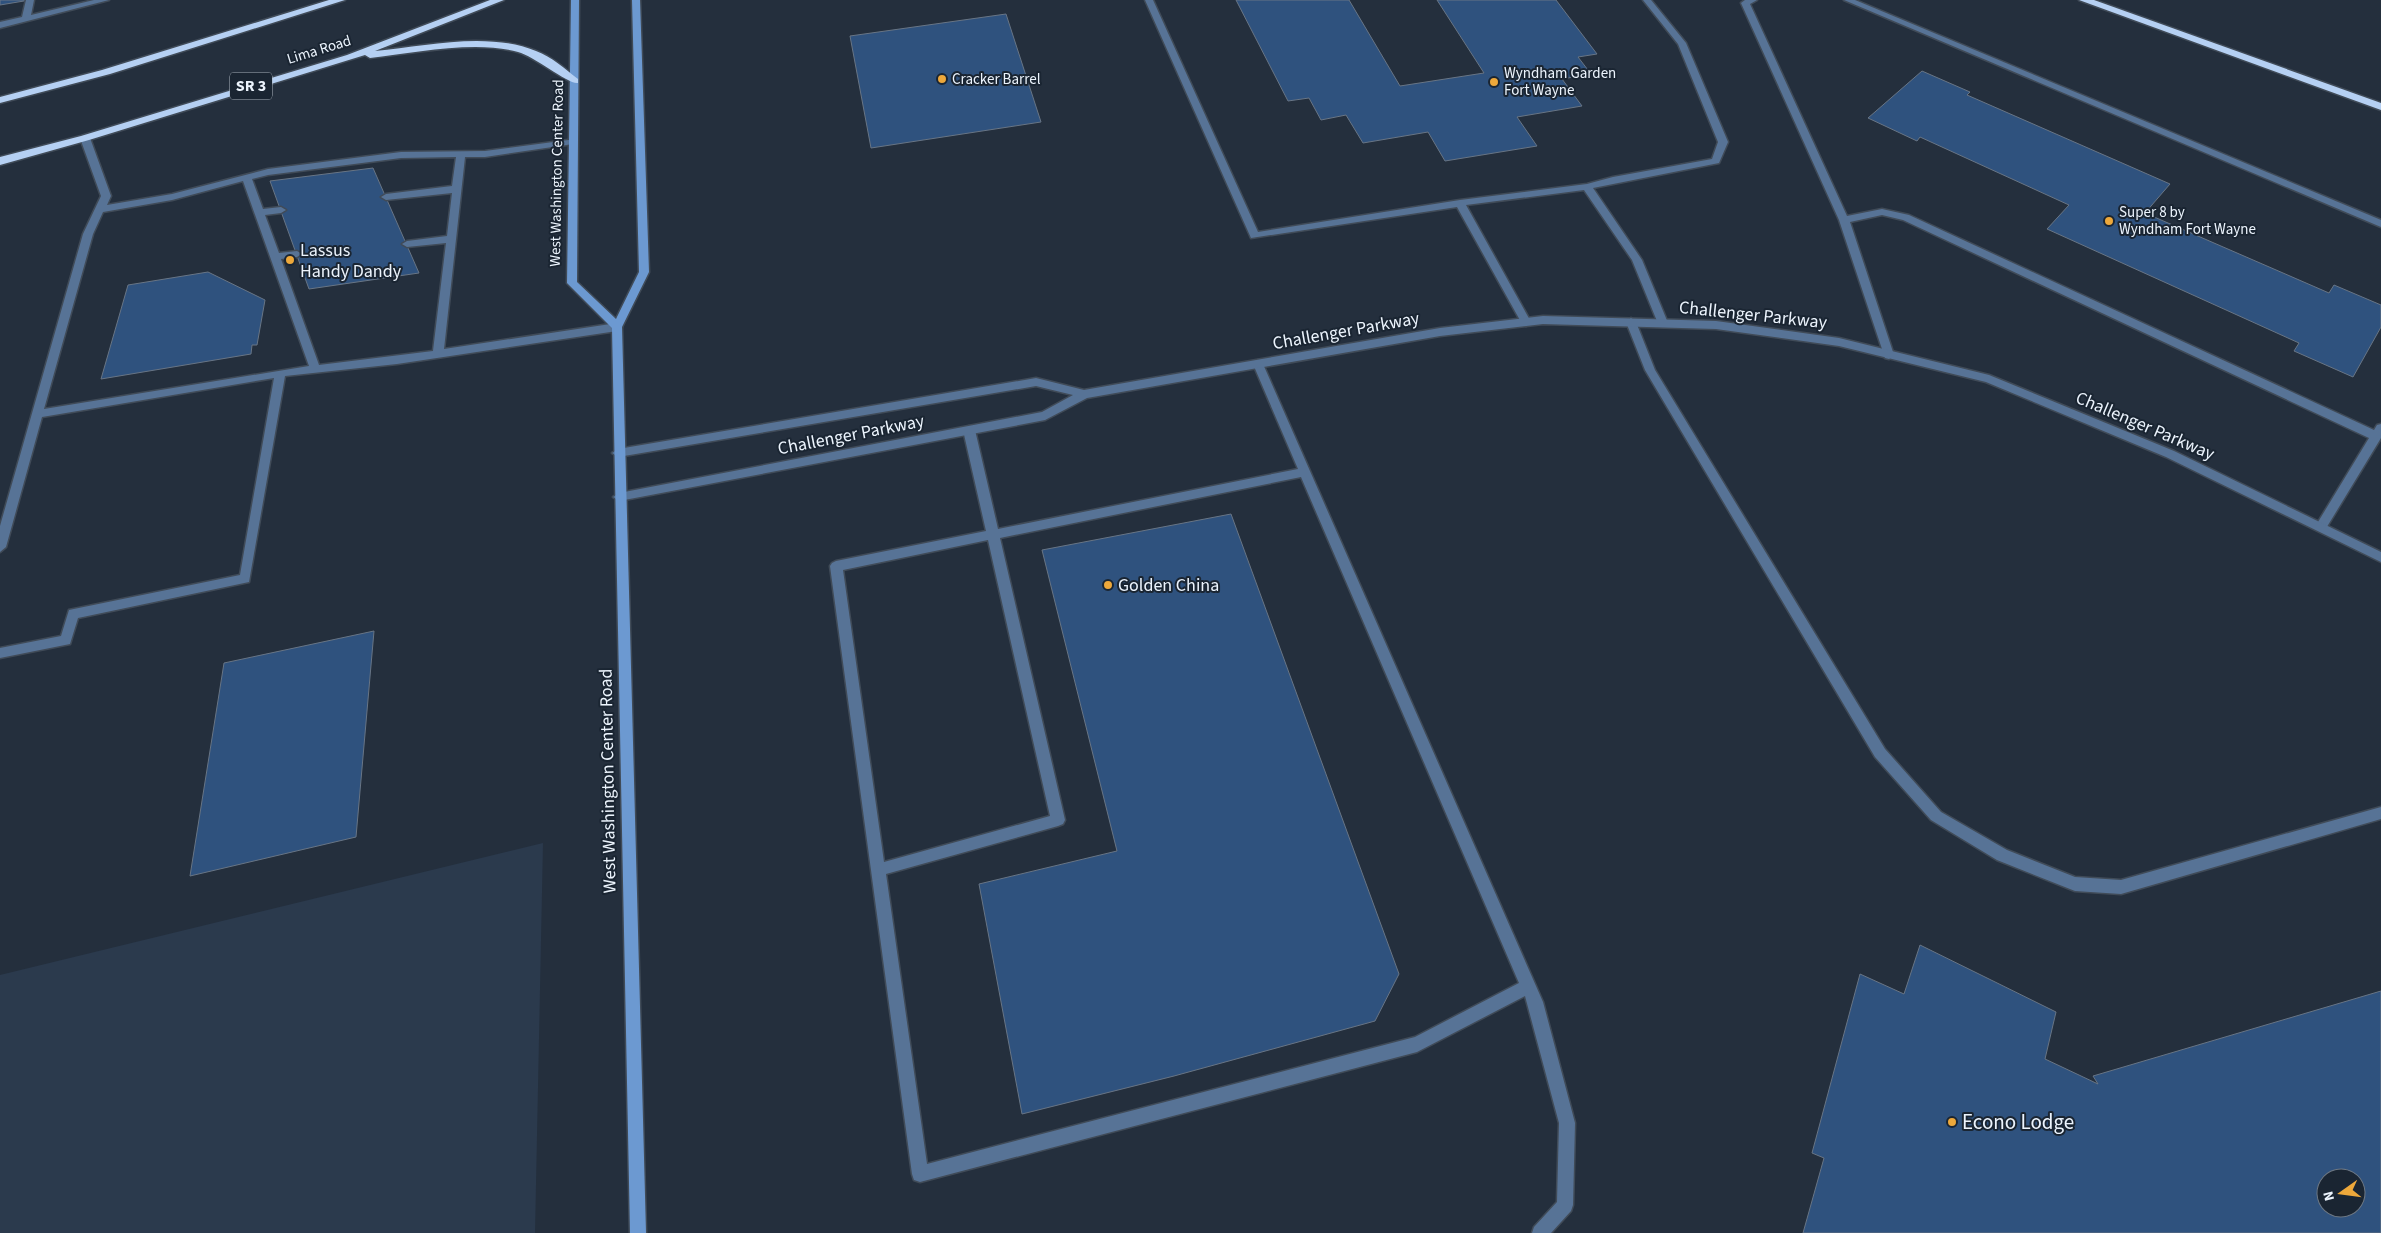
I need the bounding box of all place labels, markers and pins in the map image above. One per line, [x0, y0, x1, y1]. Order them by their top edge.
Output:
place label: Wyndham Garden Fort Wayne [1504, 63, 1616, 101]
place label: Cracker Barrel [952, 69, 1041, 90]
marker: Cracker Barrel [936, 73, 948, 85]
marker: Wyndham Garden Fort Wayne [1488, 76, 1500, 88]
place label: Super 8 by Wyndham Fort Wayne [2119, 202, 2256, 240]
marker: Super 8 by Wyndham Fort Wayne [2103, 215, 2115, 227]
place label: Lassus Handy Dandy [300, 238, 402, 284]
marker: Lassus Handy Dandy [284, 254, 296, 266]
place label: Golden China [1118, 573, 1219, 598]
marker: Golden China [1102, 579, 1114, 591]
place label: Econo Lodge [1962, 1107, 2074, 1137]
marker: Econo Lodge [1946, 1116, 1958, 1128]

